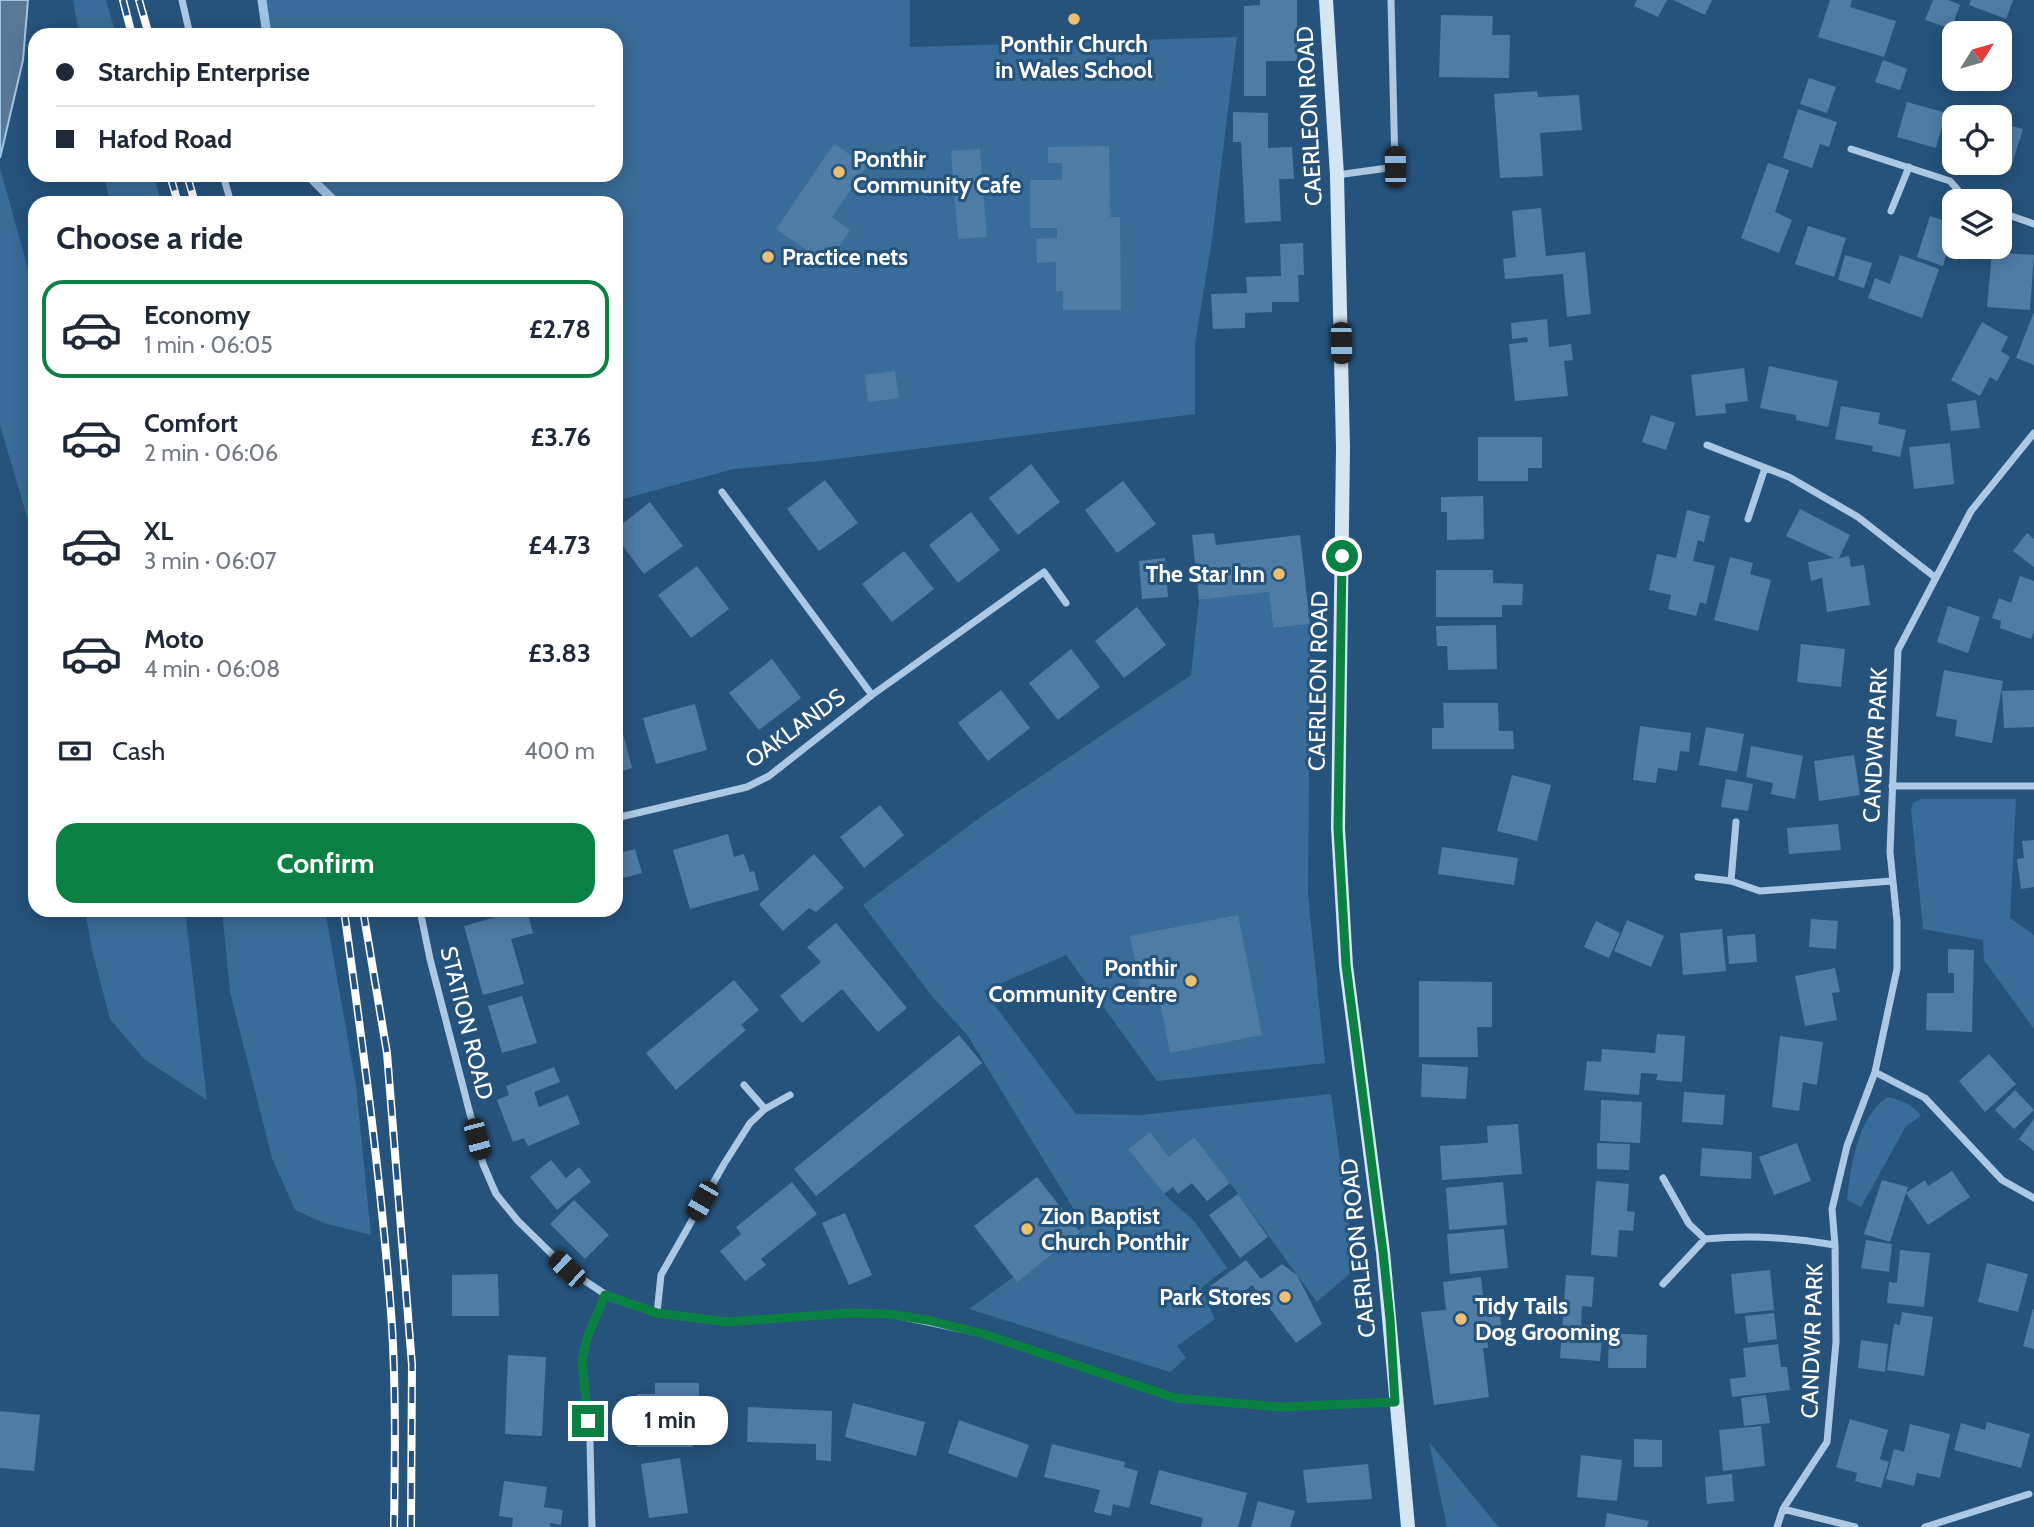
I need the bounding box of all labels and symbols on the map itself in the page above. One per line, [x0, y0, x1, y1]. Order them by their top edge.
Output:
marker: Ponthir Church in Wales School [1066, 11, 1082, 27]
north arrow [1942, 21, 2012, 91]
street label: CAERLEON ROAD [1290, 25, 1328, 207]
place label: Ponthir Church in Wales School [995, 30, 1153, 84]
place label: Ponthir Community Cafe [853, 145, 1021, 199]
car [1385, 146, 1406, 188]
marker: Ponthir Community Cafe [831, 164, 847, 180]
place label: Practice nets [782, 243, 908, 271]
marker: Practice nets [760, 249, 776, 265]
car [1331, 322, 1352, 364]
route start [1326, 540, 1358, 572]
place label: The Star Inn [1146, 560, 1265, 588]
marker: The Star Inn [1271, 566, 1287, 582]
street label: CAERLEON ROAD [1302, 591, 1334, 771]
street label: CANDWR PARK [1857, 667, 1893, 823]
street label: OAKLANDS [740, 682, 850, 774]
street label: STATION ROAD [434, 944, 500, 1102]
place label: Ponthir Community Centre [989, 954, 1177, 1008]
marker: Ponthir Community Centre [1183, 973, 1199, 989]
car [462, 1116, 493, 1162]
street label: CAERLEON ROAD [1335, 1157, 1381, 1339]
car [683, 1178, 722, 1224]
place label: Zion Baptist Church Ponthir [1041, 1202, 1189, 1256]
marker: Zion Baptist Church Ponthir [1019, 1221, 1035, 1237]
car [545, 1247, 590, 1291]
street label: CANDWR PARK [1795, 1263, 1829, 1419]
place label: Park Stores [1159, 1283, 1271, 1311]
marker: Park Stores [1277, 1289, 1293, 1305]
place label: Tidy Tails Dog Grooming [1475, 1292, 1620, 1346]
marker: Tidy Tails Dog Grooming [1453, 1311, 1469, 1327]
callout: 1 min [612, 1396, 728, 1446]
route end [572, 1405, 604, 1437]

